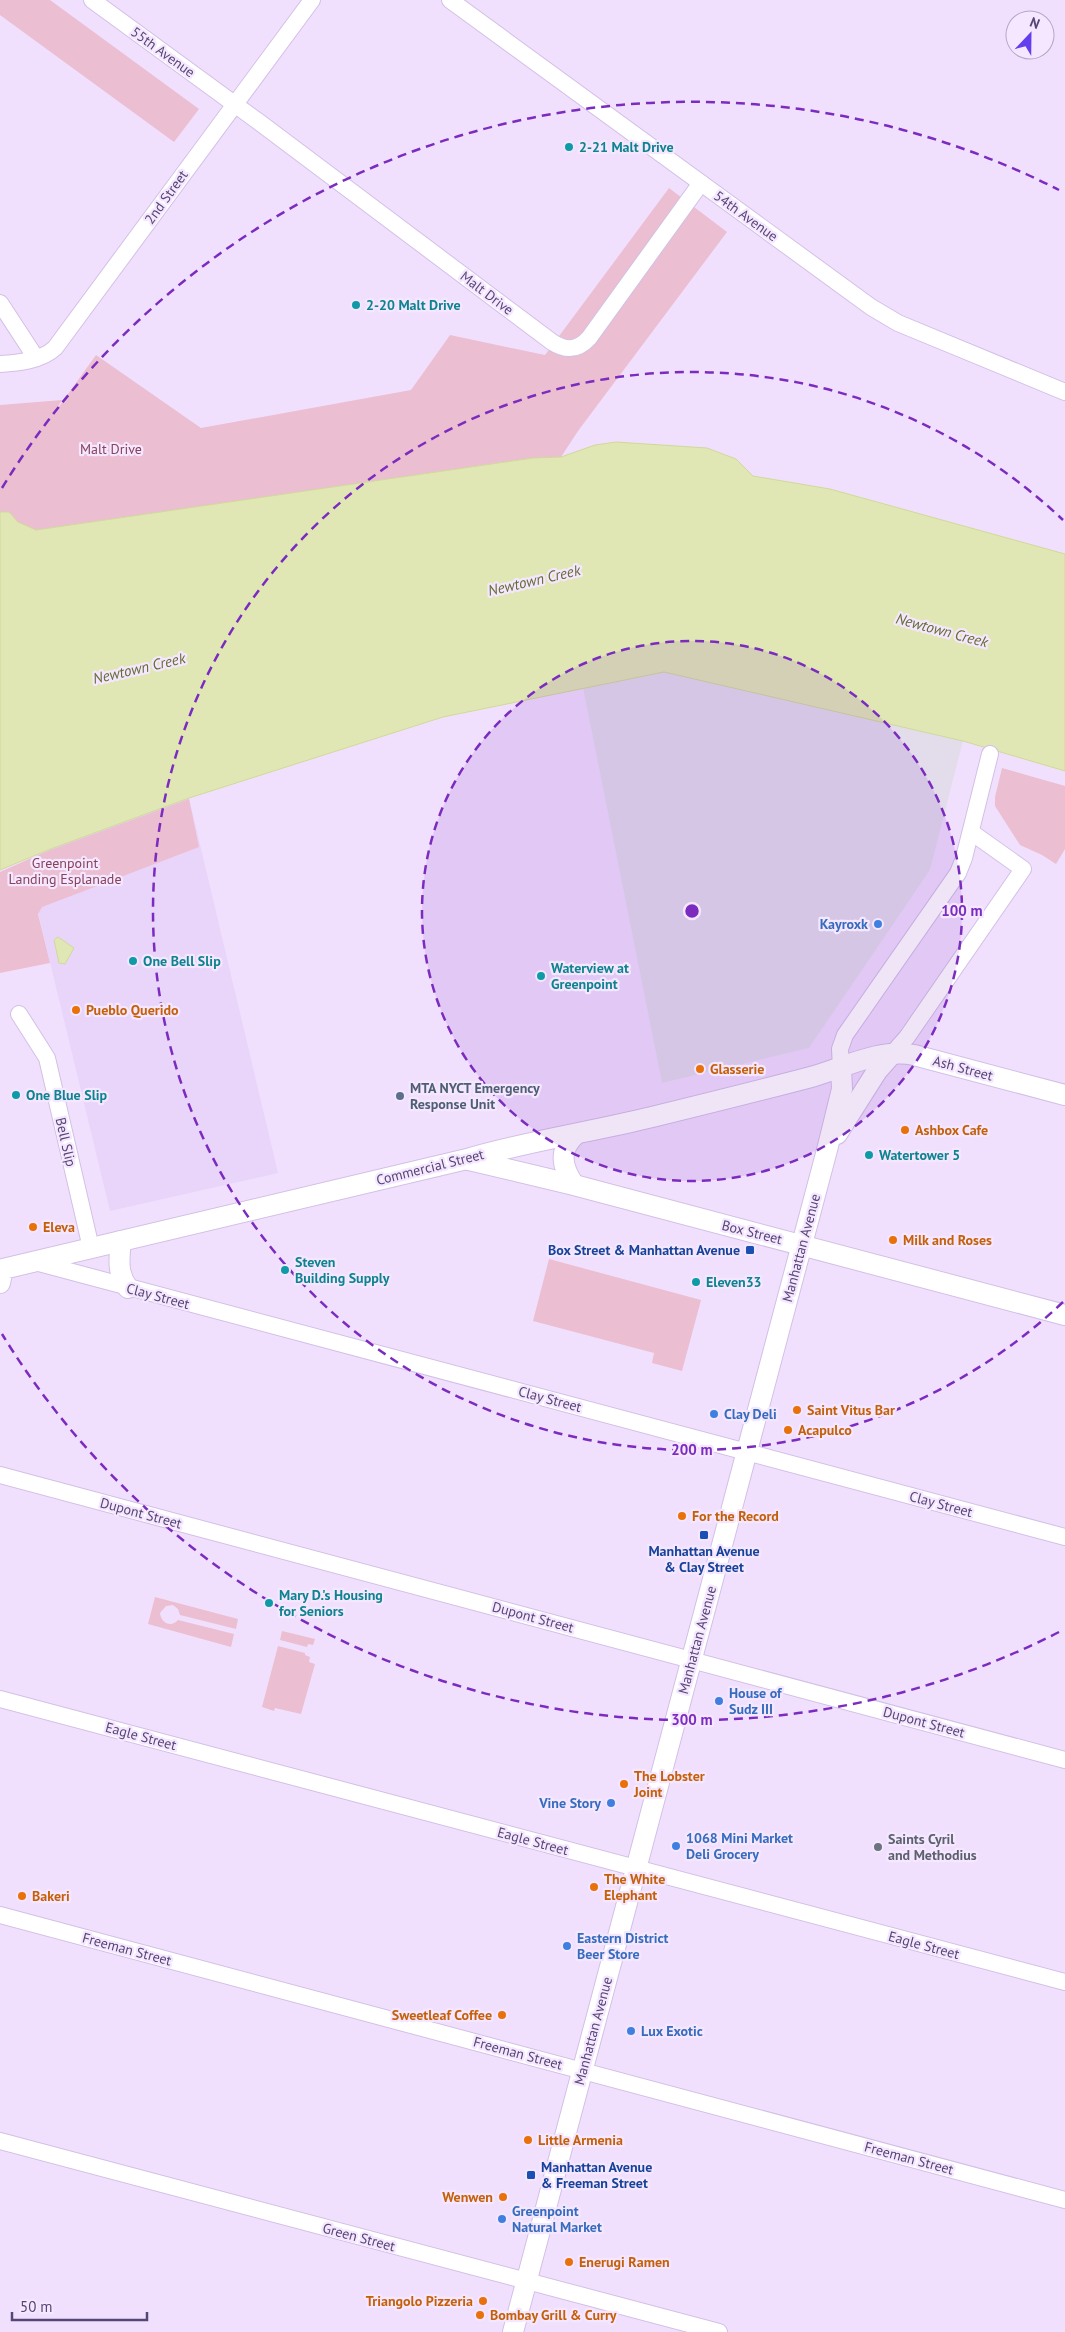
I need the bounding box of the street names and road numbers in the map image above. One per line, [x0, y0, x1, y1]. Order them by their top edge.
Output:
street label: 55th Avenue [127, 23, 199, 81]
street label: 2nd Street [140, 166, 192, 228]
street label: 54th Avenue [710, 187, 782, 245]
street label: Malt Drive [457, 267, 517, 319]
street label: Ash Street [931, 1051, 995, 1085]
street label: Bell Slip [52, 1116, 80, 1168]
street label: Commercial Street [374, 1145, 486, 1189]
street label: Manhattan Avenue [778, 1192, 824, 1304]
street label: Box Street [720, 1216, 784, 1248]
street label: Clay Street [124, 1279, 192, 1313]
street label: Clay Street [516, 1382, 584, 1416]
street label: Clay Street [907, 1487, 975, 1521]
street label: Dupont Street [98, 1493, 184, 1533]
street label: Manhattan Avenue [674, 1584, 720, 1696]
street label: Dupont Street [490, 1597, 576, 1637]
street label: Dupont Street [881, 1702, 967, 1742]
street label: Eagle Street [104, 1718, 179, 1754]
street label: Eagle Street [496, 1823, 571, 1859]
street label: Eagle Street [887, 1927, 962, 1963]
street label: Freeman Street [80, 1928, 174, 1970]
street label: Manhattan Avenue [570, 1975, 616, 2087]
street label: Freeman Street [471, 2032, 565, 2074]
street label: Freeman Street [862, 2137, 956, 2179]
street label: Green Street [321, 2219, 398, 2255]

